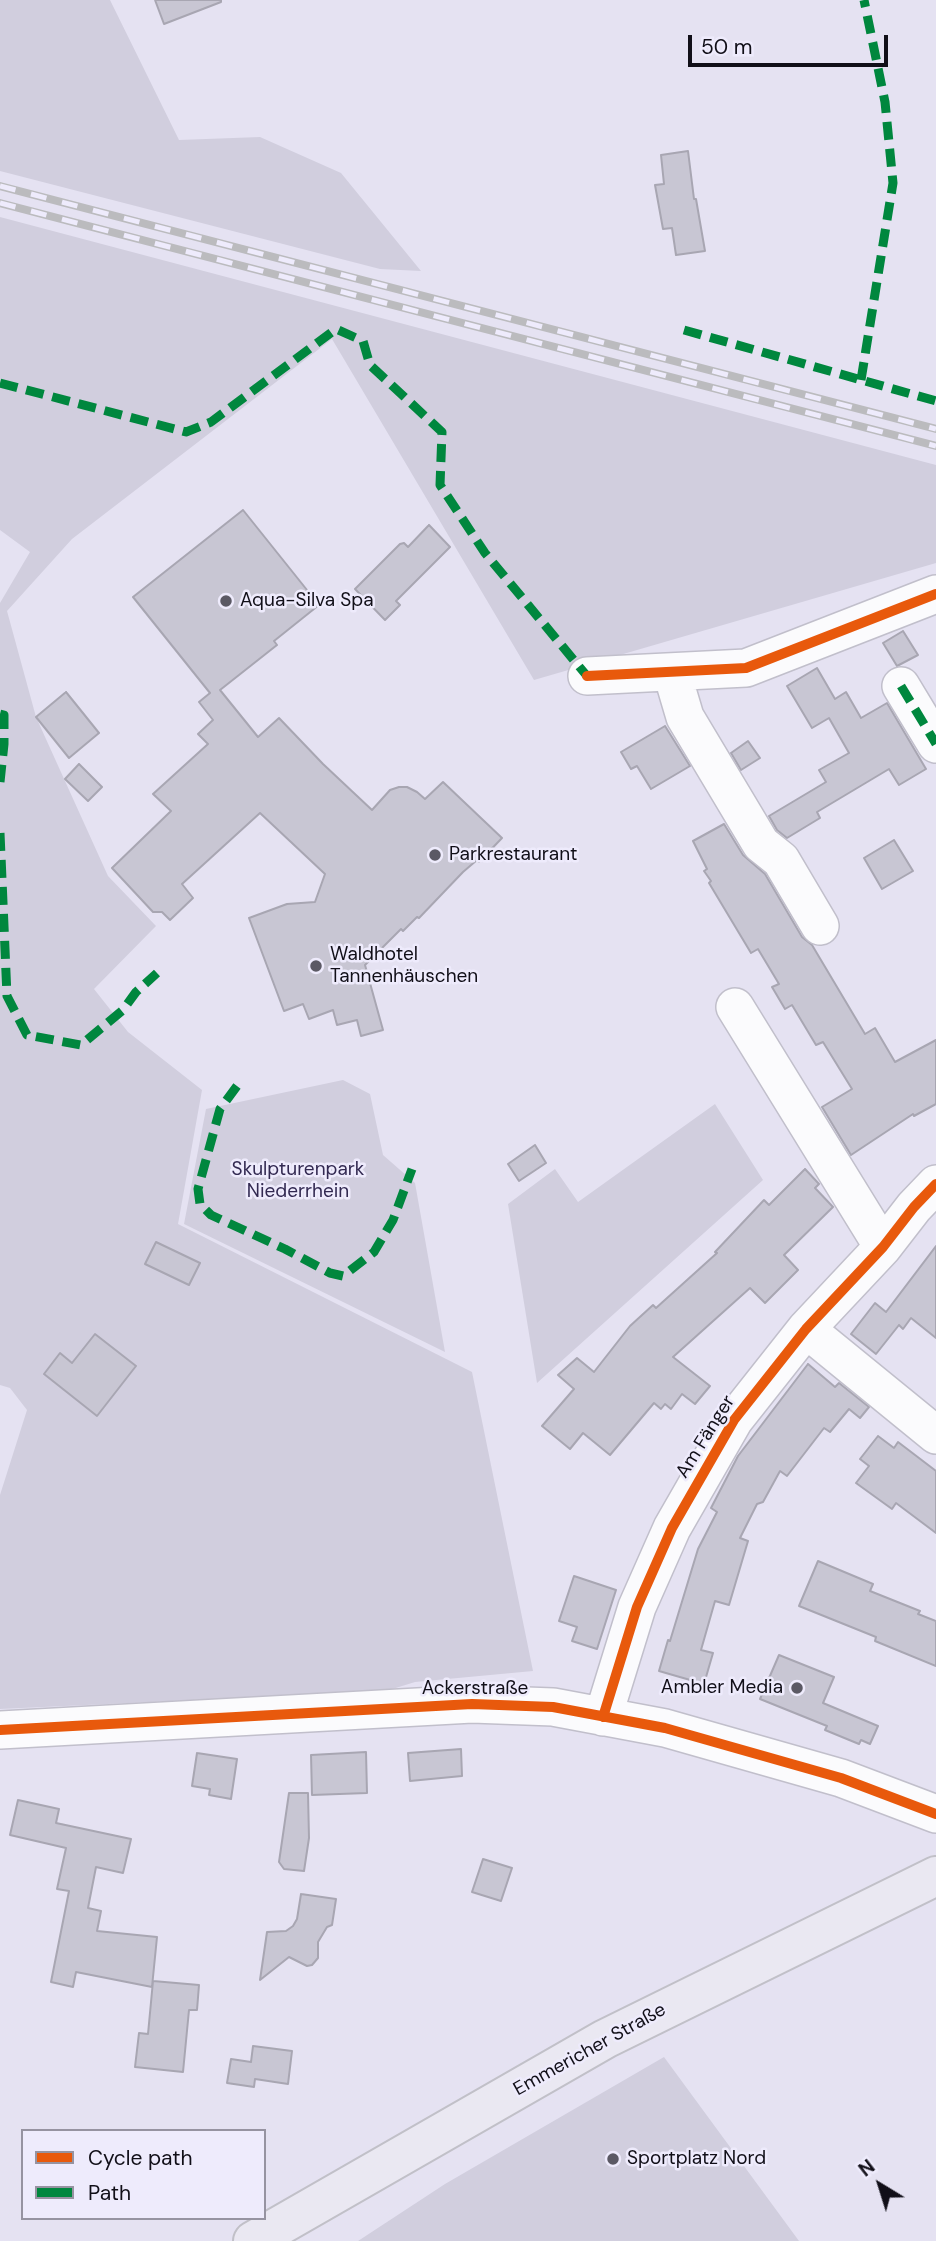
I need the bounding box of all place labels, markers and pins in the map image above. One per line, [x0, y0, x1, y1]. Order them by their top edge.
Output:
place label: Aqua-Silva Spa [240, 590, 374, 612]
marker: Aqua-Silva Spa [218, 593, 234, 609]
place label: Parkrestaurant [449, 844, 577, 866]
marker: Parkrestaurant [427, 847, 443, 863]
place label: Waldhotel Tannenhäuschen [330, 944, 478, 988]
marker: Waldhotel Tannenhäuschen [308, 958, 324, 974]
place label: Ambler Media [661, 1677, 783, 1699]
marker: Ambler Media [789, 1680, 805, 1696]
place label: Sportplatz Nord [627, 2148, 766, 2170]
marker: Sportplatz Nord [605, 2151, 621, 2167]

